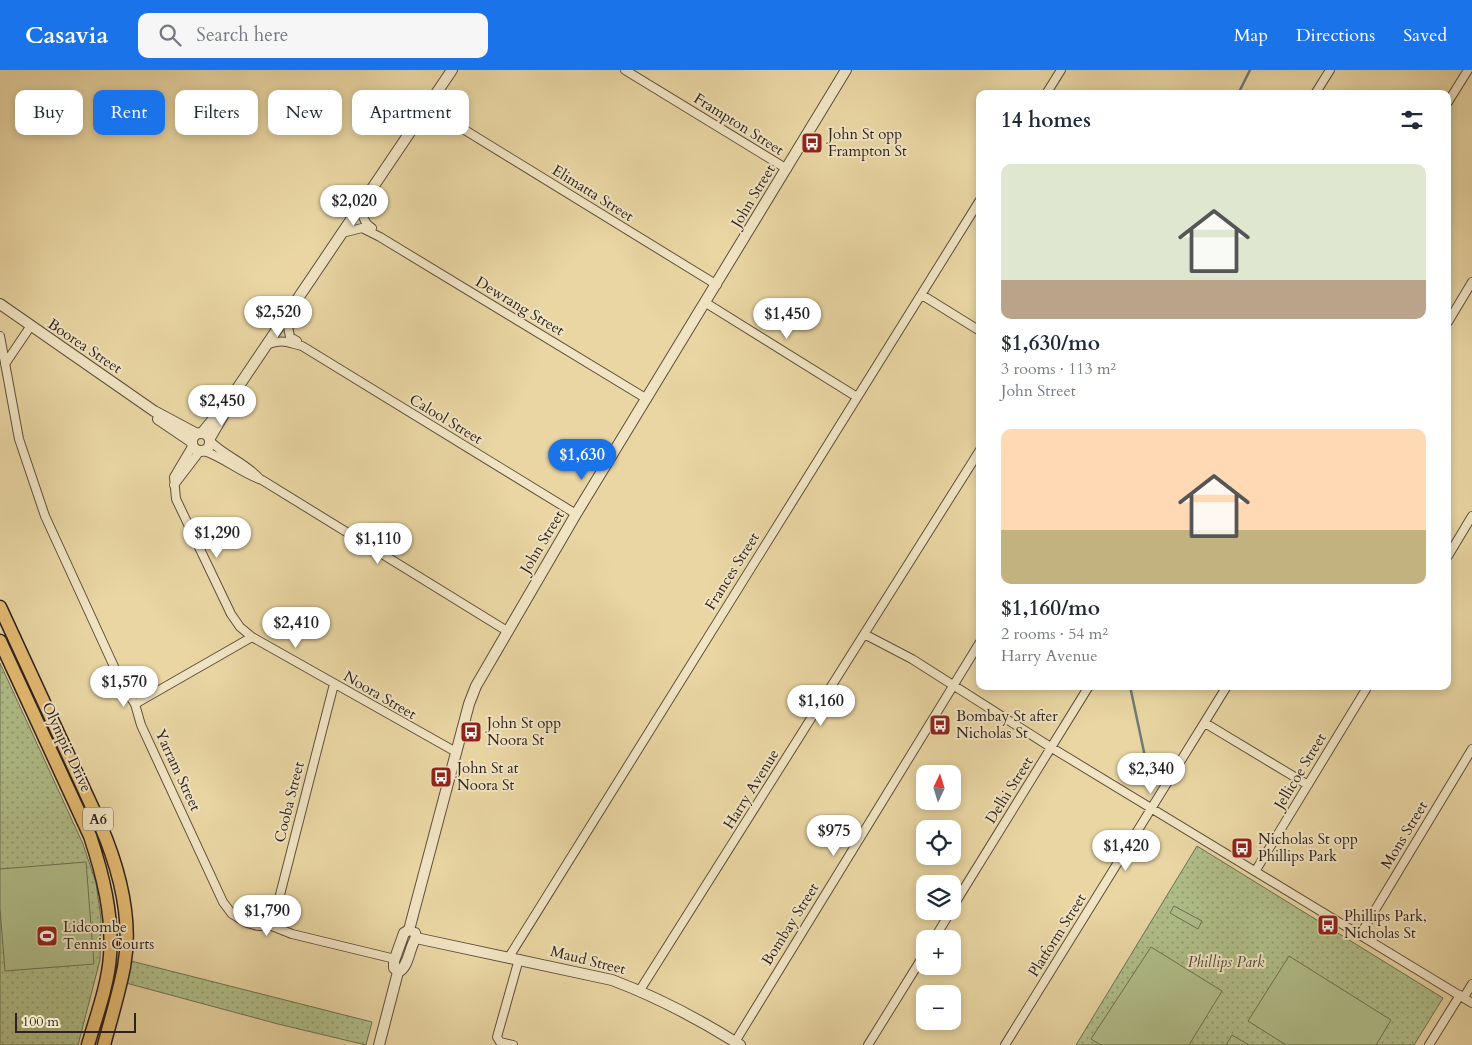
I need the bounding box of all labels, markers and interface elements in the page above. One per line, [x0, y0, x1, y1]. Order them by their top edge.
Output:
search box [138, 13, 488, 58]
text: Casavia [25, 19, 108, 52]
icon: search [156, 21, 184, 49]
text: Search here [196, 22, 288, 48]
text: Map [1234, 23, 1268, 48]
text: Directions [1296, 23, 1375, 48]
text: Saved [1403, 23, 1447, 48]
street label: Frampton Street [690, 88, 788, 160]
chip: Buy [15, 90, 83, 135]
chip: Rent [93, 90, 165, 135]
chip: Filters [175, 90, 258, 135]
chip: New [268, 90, 342, 135]
chip: Apartment [352, 90, 469, 135]
text: 14 homes [1001, 106, 1091, 135]
icon: filters [1398, 106, 1426, 134]
place label: John St opp Frampton St [826, 124, 907, 161]
bus stop icon: John St opp Frampton St [800, 131, 824, 155]
street label: Elimatta Street [548, 160, 638, 226]
street label: John Street [725, 161, 780, 233]
pin: $2,020 [313, 184, 395, 227]
text: $2,020 [331, 190, 377, 212]
icon: home [1169, 196, 1259, 286]
street label: Dewrang Street [472, 272, 568, 340]
pin: $2,520 [237, 296, 319, 338]
pin: $1,450 [746, 298, 828, 340]
text: $2,520 [255, 301, 301, 323]
text: $1,450 [764, 303, 810, 325]
street label: Boorea Street [44, 314, 126, 378]
text: $1,630/mo [1001, 329, 1100, 358]
text: 3 rooms · 113 m² [1001, 358, 1116, 380]
text: John Street [1001, 380, 1076, 402]
pin: $2,450 [181, 384, 263, 427]
street label: Calool Street [406, 389, 486, 449]
text: $2,450 [199, 390, 245, 412]
pin: $1,630 [541, 438, 623, 481]
text: $1,630 [559, 444, 605, 466]
icon: home [1169, 461, 1259, 551]
street label: John Street [514, 507, 569, 579]
pin: $1,290 [176, 516, 258, 559]
text: $1,290 [194, 522, 240, 544]
pin: $1,110 [337, 522, 419, 565]
text: $1,110 [355, 528, 401, 550]
street label: Frances Street [700, 528, 764, 614]
text: $1,160/mo [1001, 594, 1100, 623]
pin: $2,410 [255, 606, 337, 649]
text: $2,410 [273, 612, 319, 634]
text: 2 rooms · 54 m² [1001, 623, 1108, 645]
text: Harry Avenue [1001, 645, 1098, 667]
pin: $1,570 [83, 666, 165, 708]
street label: Noora Street [340, 666, 420, 724]
text: $1,570 [101, 671, 147, 693]
pin: $1,160 [780, 684, 862, 727]
text: $1,160 [798, 690, 844, 712]
street label: Olympic Drive [37, 699, 97, 795]
place label: Bombay St after Nicholas St [956, 706, 1058, 743]
place label: John St opp Noora St [485, 713, 561, 750]
bus stop icon: Bombay St after Nicholas St [928, 713, 952, 737]
bus stop icon: John St opp Noora St [459, 720, 483, 744]
street label: Yarram Street [150, 726, 206, 814]
street label: Jellicoe Street [1268, 729, 1331, 815]
street label: Harry Avenue [719, 745, 784, 833]
pin: $2,340 [1110, 752, 1192, 795]
street label: Delhi Street [981, 753, 1038, 827]
place label: John St at Noora St [455, 758, 519, 795]
text: $2,340 [1128, 758, 1174, 780]
street label: Cooba Street [269, 759, 309, 844]
bus stop icon: John St at Noora St [429, 765, 453, 789]
north arrow [916, 765, 961, 810]
map controls [916, 765, 961, 1030]
street label: Mons Street [1376, 797, 1432, 873]
road number: A6 [83, 808, 113, 831]
pin: $975 [804, 814, 864, 857]
text: $975 [818, 820, 850, 842]
button: locate [916, 820, 961, 865]
place label: Nicholas St opp Phillips Park [1258, 829, 1358, 866]
pin: $1,420 [1085, 830, 1167, 872]
text: $1,420 [1103, 835, 1149, 857]
bus stop icon: Nicholas St opp Phillips Park [1230, 836, 1254, 860]
button: layers [916, 875, 961, 920]
street label: Bombay Street [757, 879, 823, 969]
street label: Platform Street [1023, 889, 1091, 981]
pin: $1,790 [226, 894, 308, 937]
text: $1,790 [244, 900, 290, 922]
place label: Phillips Park, Nicholas St [1344, 906, 1427, 943]
bus stop icon: Phillips Park, Nicholas St [1316, 913, 1340, 937]
place label: Lidcombe Tennis Courts [63, 917, 154, 954]
sports icon: Lidcombe Tennis Courts [35, 924, 59, 948]
button: + [916, 930, 961, 975]
street label: Maud Street [548, 941, 628, 979]
park label: Phillips Park [1188, 952, 1265, 972]
button: − [916, 985, 961, 1030]
scale bar [15, 1010, 136, 1033]
text: 100 m [22, 1012, 59, 1031]

